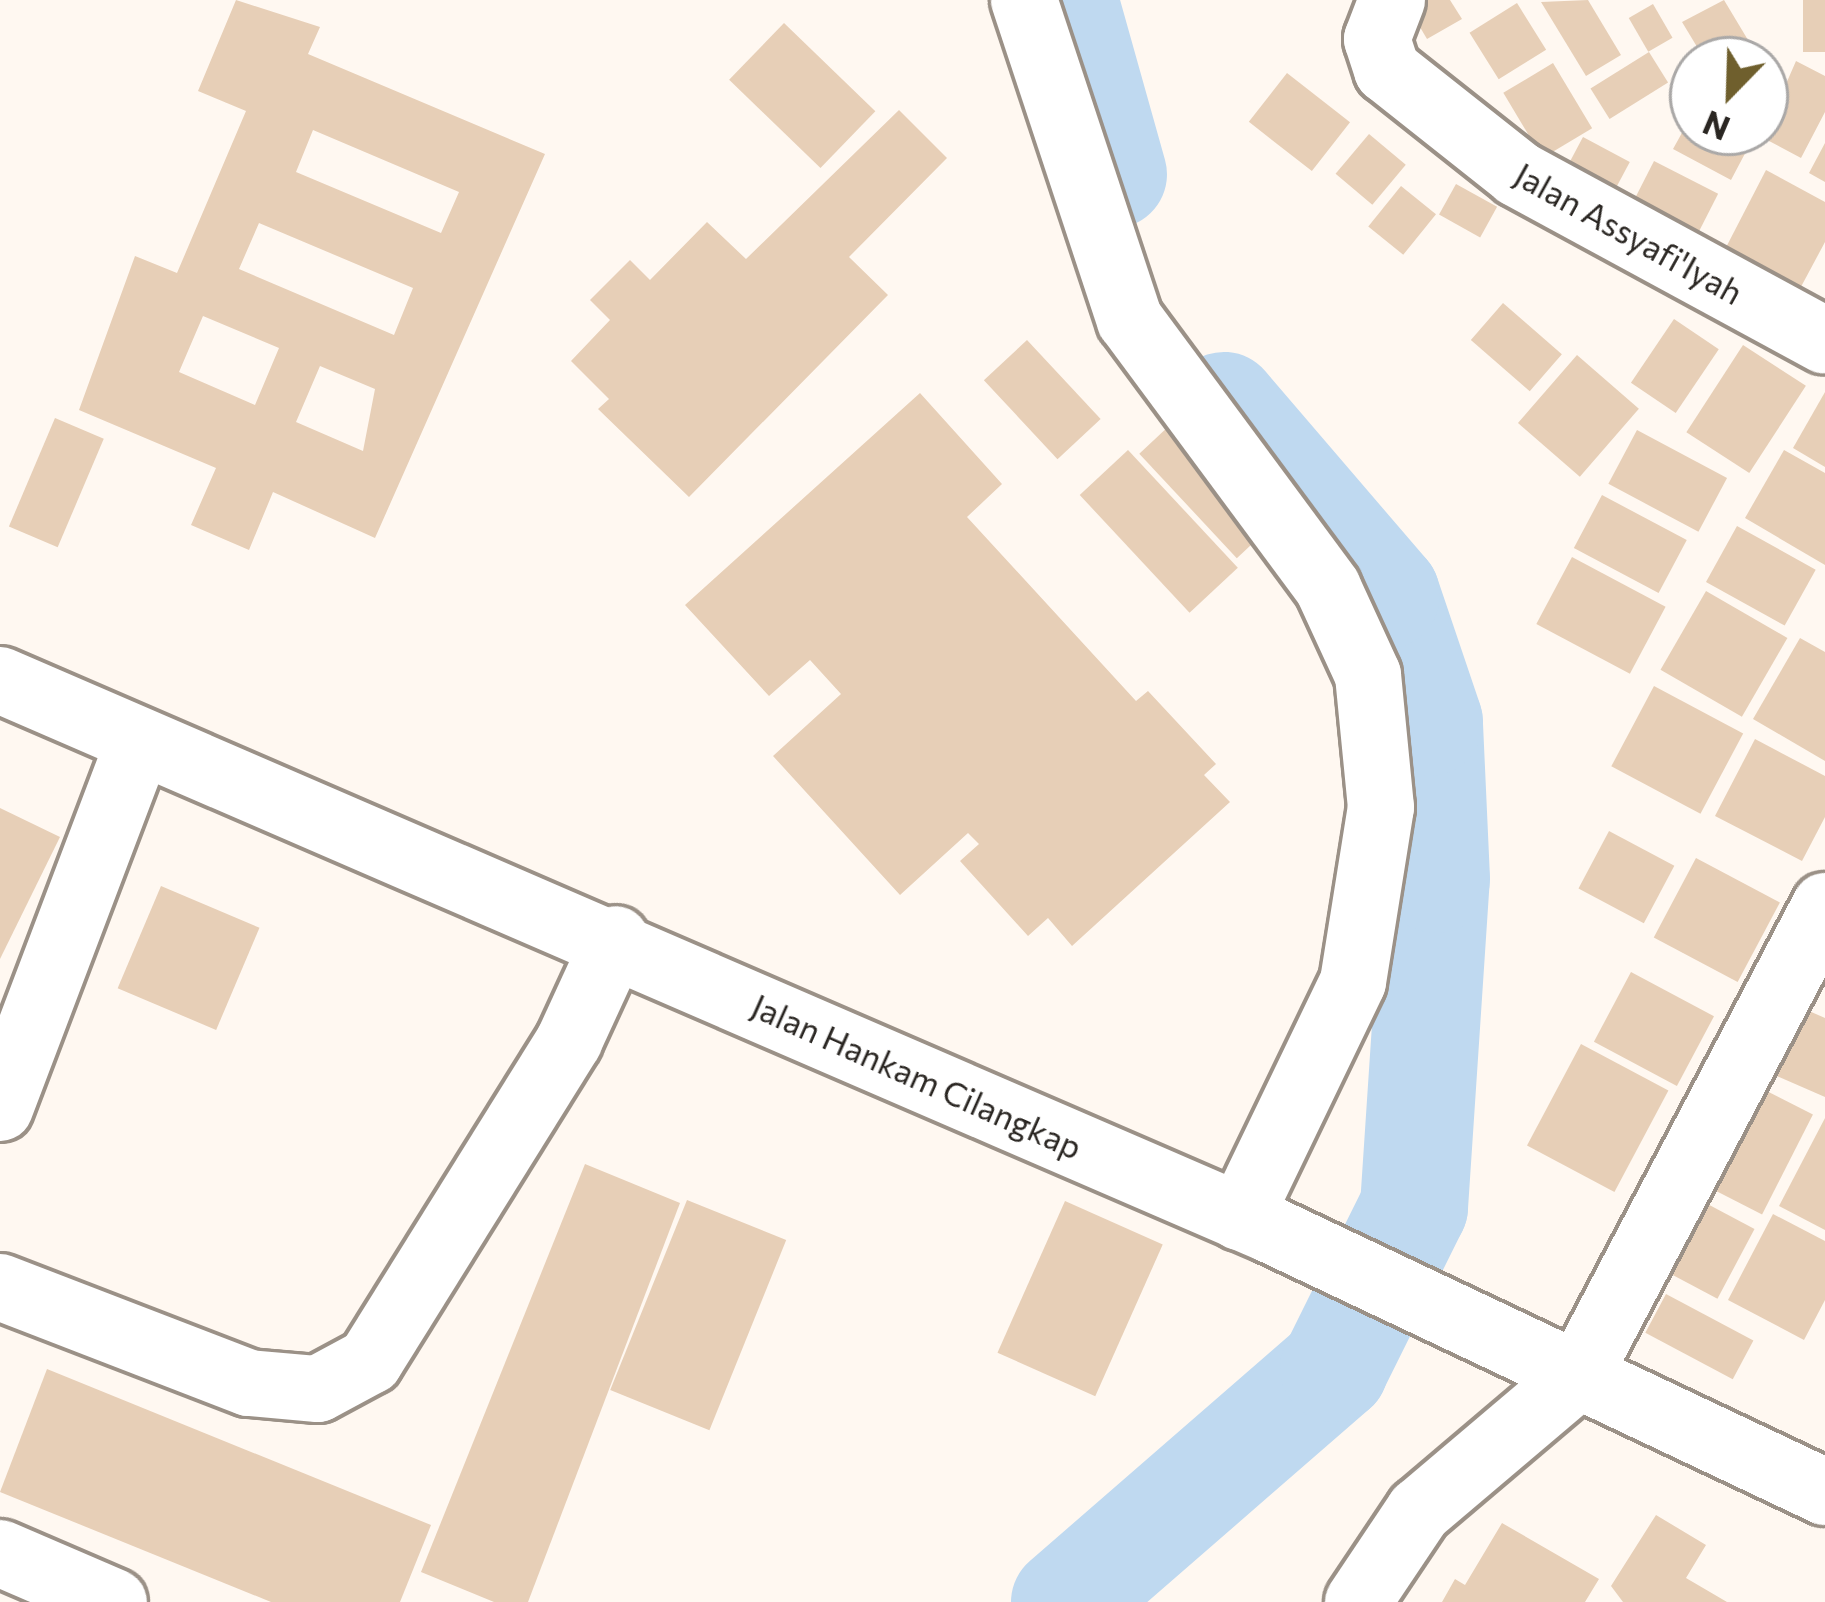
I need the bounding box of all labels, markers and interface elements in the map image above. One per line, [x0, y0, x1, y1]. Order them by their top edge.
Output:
north arrow [1669, 36, 1789, 156]
text: N [1697, 103, 1735, 151]
street label: Jalan Assyafi'Iyah [1508, 154, 1750, 312]
street label: Jalan Hankam Cilangkap [746, 985, 1088, 1167]

